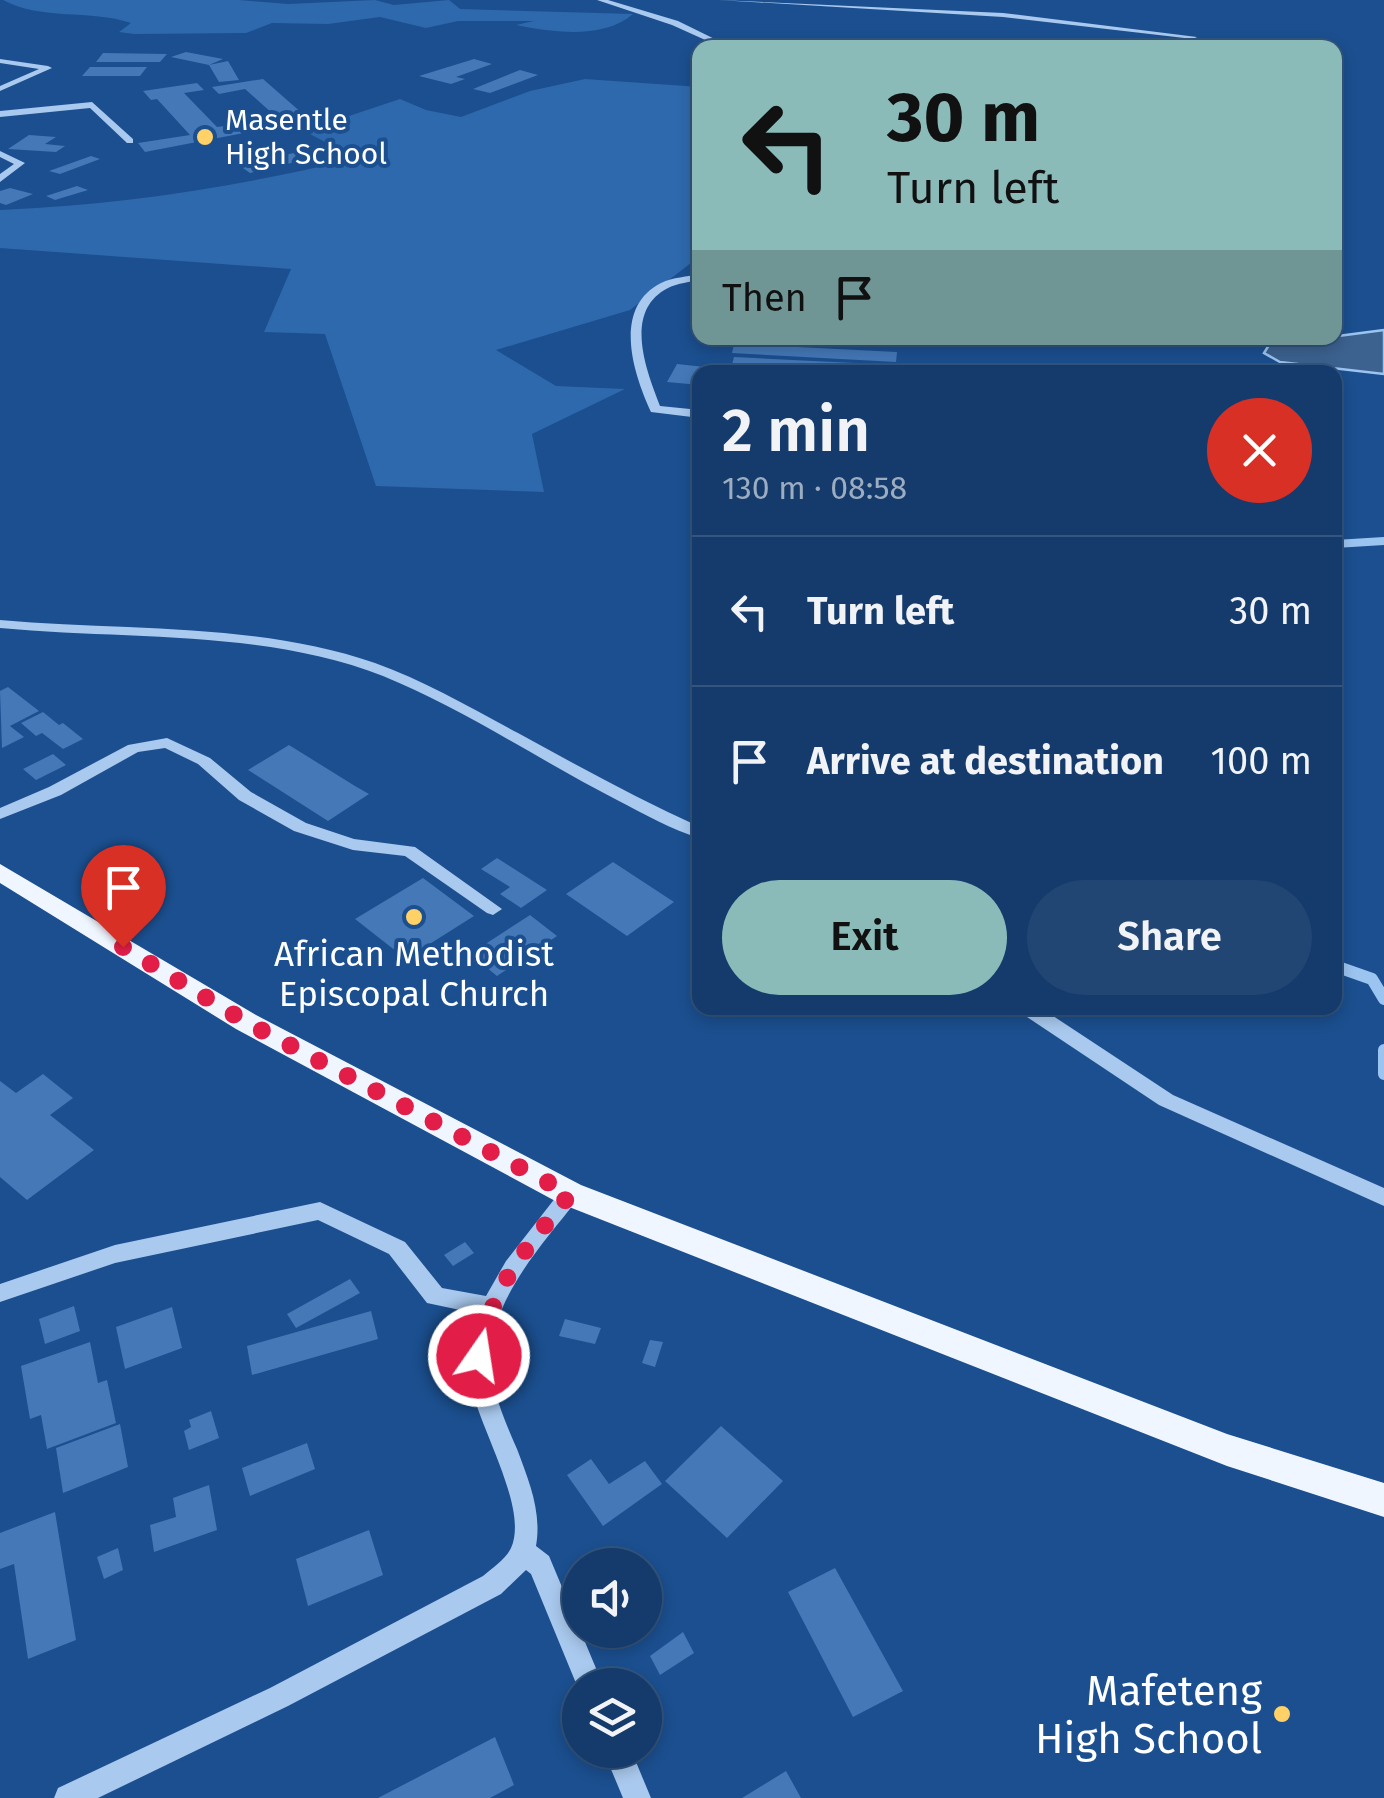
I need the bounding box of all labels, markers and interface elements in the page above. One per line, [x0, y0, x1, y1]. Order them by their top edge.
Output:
text: 30 m [887, 76, 1040, 160]
icon: left [722, 80, 852, 210]
place label: Masentle High School [225, 102, 387, 172]
marker: Masentle High School [194, 126, 216, 148]
text: Turn left [887, 161, 1059, 215]
icon: arrive [827, 270, 882, 325]
text: Then [722, 275, 807, 321]
text: 2 min [722, 395, 870, 467]
button: close [1207, 398, 1312, 503]
text: 130 m · 08:58 [722, 469, 907, 507]
icon: left [722, 584, 777, 639]
text: Turn left [807, 588, 954, 634]
text: 30 m [1229, 588, 1312, 634]
icon: arrive [722, 734, 777, 789]
text: Arrive at destination [807, 738, 1164, 784]
text: 100 m [1211, 738, 1312, 784]
pin [81, 845, 166, 948]
icon: arrive [96, 860, 151, 915]
button: Exit [722, 880, 1007, 995]
button: Share [1027, 880, 1312, 995]
marker: African Methodist Episcopal Church [403, 906, 425, 928]
place label: African Methodist Episcopal Church [274, 933, 554, 1015]
position arrow [427, 1304, 531, 1408]
map controls [562, 1548, 662, 1768]
button: sound [562, 1548, 662, 1648]
place label: Mafeteng High School [1035, 1666, 1262, 1764]
button: layers [562, 1668, 662, 1768]
marker: Mafeteng High School [1271, 1703, 1293, 1725]

